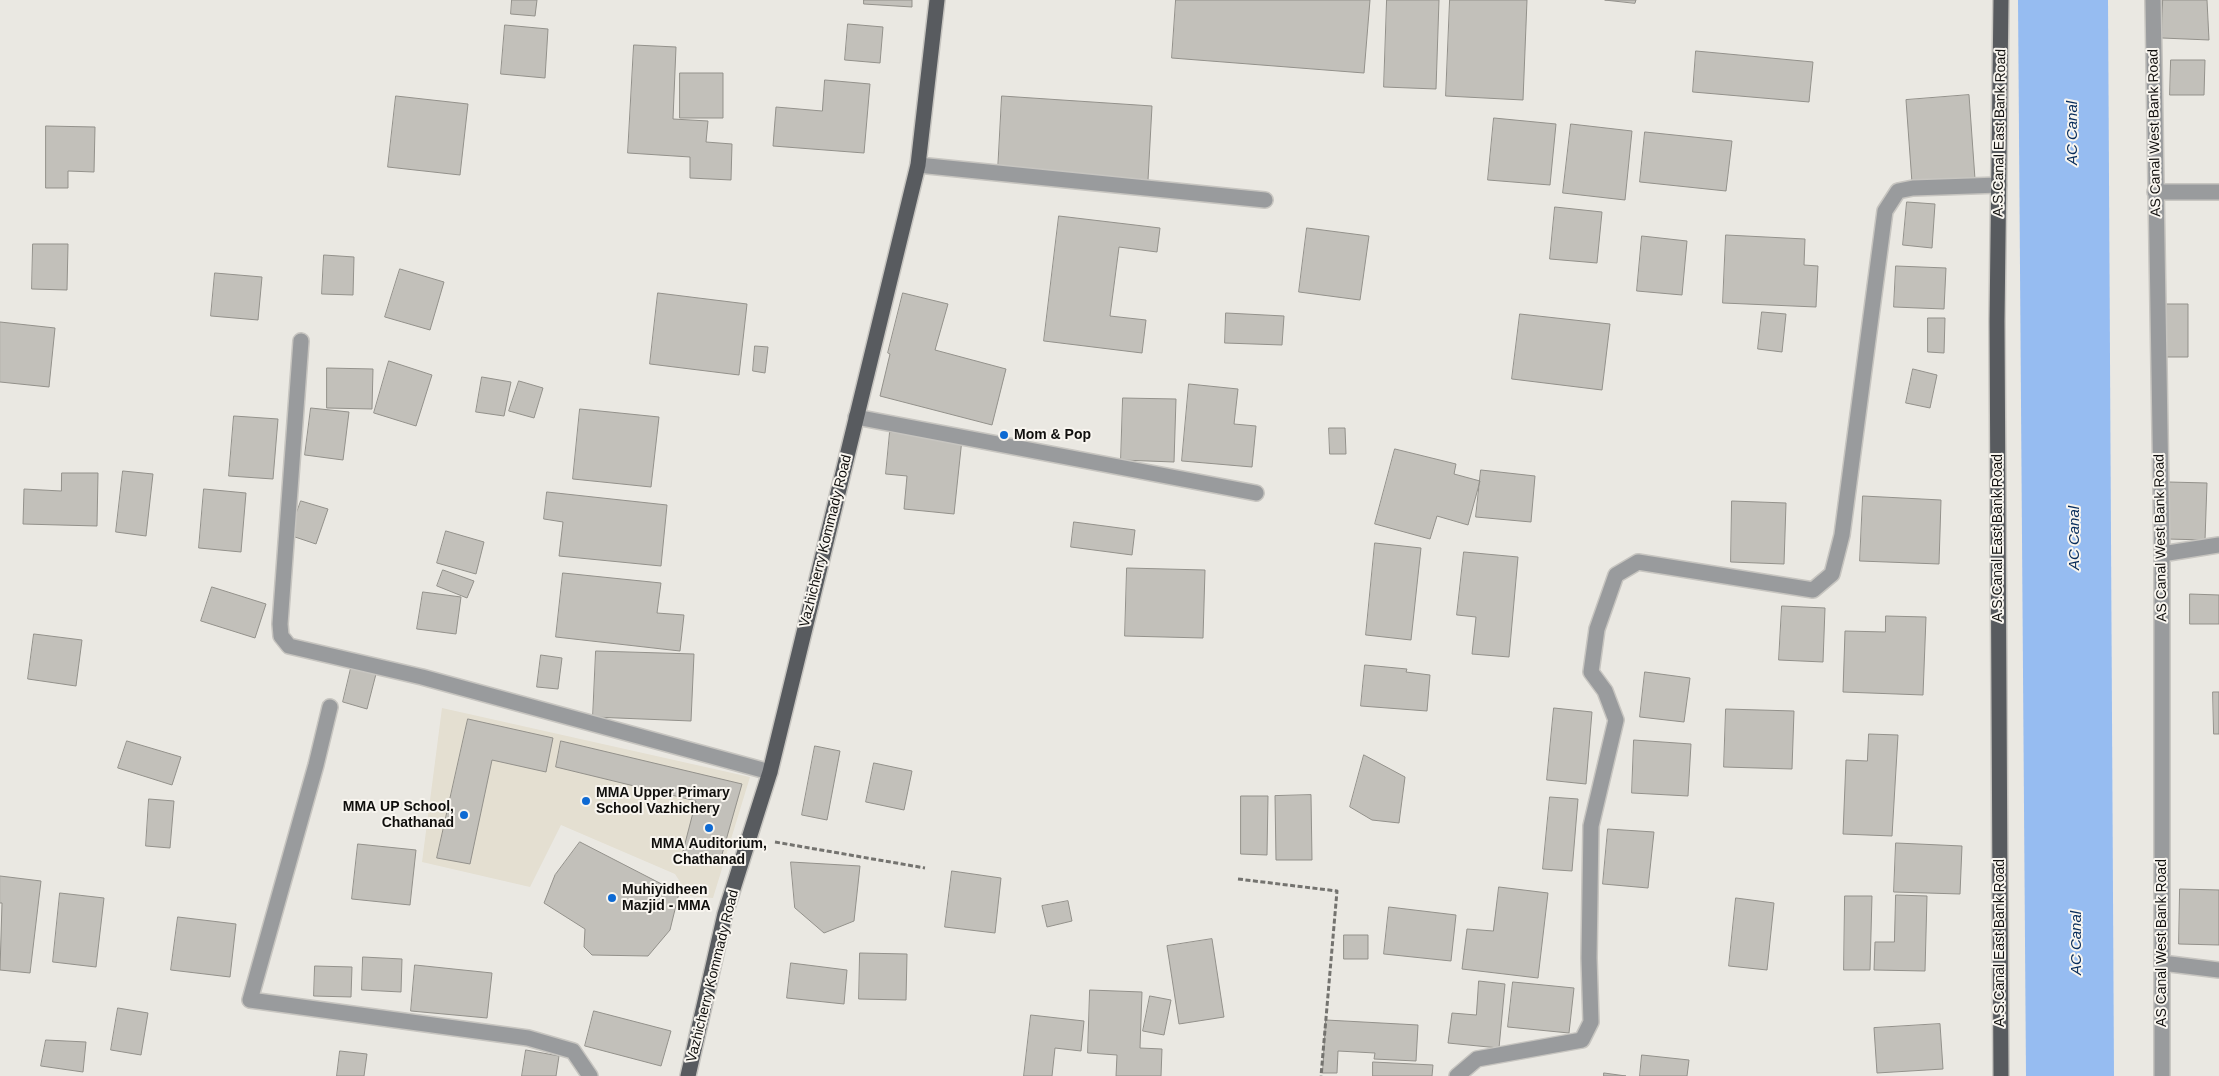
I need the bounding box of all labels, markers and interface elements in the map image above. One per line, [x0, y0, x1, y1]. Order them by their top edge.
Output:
street label: A.S.Canal East Bank Road [1990, 49, 2010, 217]
street label: AS Canal West Bank Road [2145, 49, 2165, 217]
water label: AC Canal [2064, 101, 2082, 165]
place label: Mom & Pop [1014, 427, 1091, 443]
marker: Mom & Pop [998, 429, 1010, 441]
street label: Vazhicherry Kommady Road [796, 453, 856, 629]
street label: A.S.Canal East Bank Road [1990, 454, 2006, 622]
street label: AS Canal West Bank Road [2151, 454, 2171, 622]
water label: AC Canal [2066, 506, 2084, 570]
place label: MMA Upper Primary School Vazhichery [596, 785, 730, 818]
marker: MMA Upper Primary School Vazhichery [580, 795, 592, 807]
place label: MMA UP School, Chathanad [343, 799, 454, 832]
marker: MMA UP School, Chathanad [458, 809, 470, 821]
marker: MMA Auditorium, Chathanad [703, 822, 715, 834]
place label: MMA Auditorium, Chathanad [651, 836, 767, 869]
street label: A.S.Canal East Bank Road [1992, 859, 2008, 1027]
street label: AS Canal West Bank Road [2154, 859, 2170, 1027]
place label: Muhiyidheen Mazjid - MMA [622, 882, 711, 914]
street label: Vazhicherry Kommady Road [683, 888, 743, 1064]
marker: Muhiyidheen Mazjid - MMA [606, 892, 618, 904]
water label: AC Canal [2068, 911, 2086, 975]

